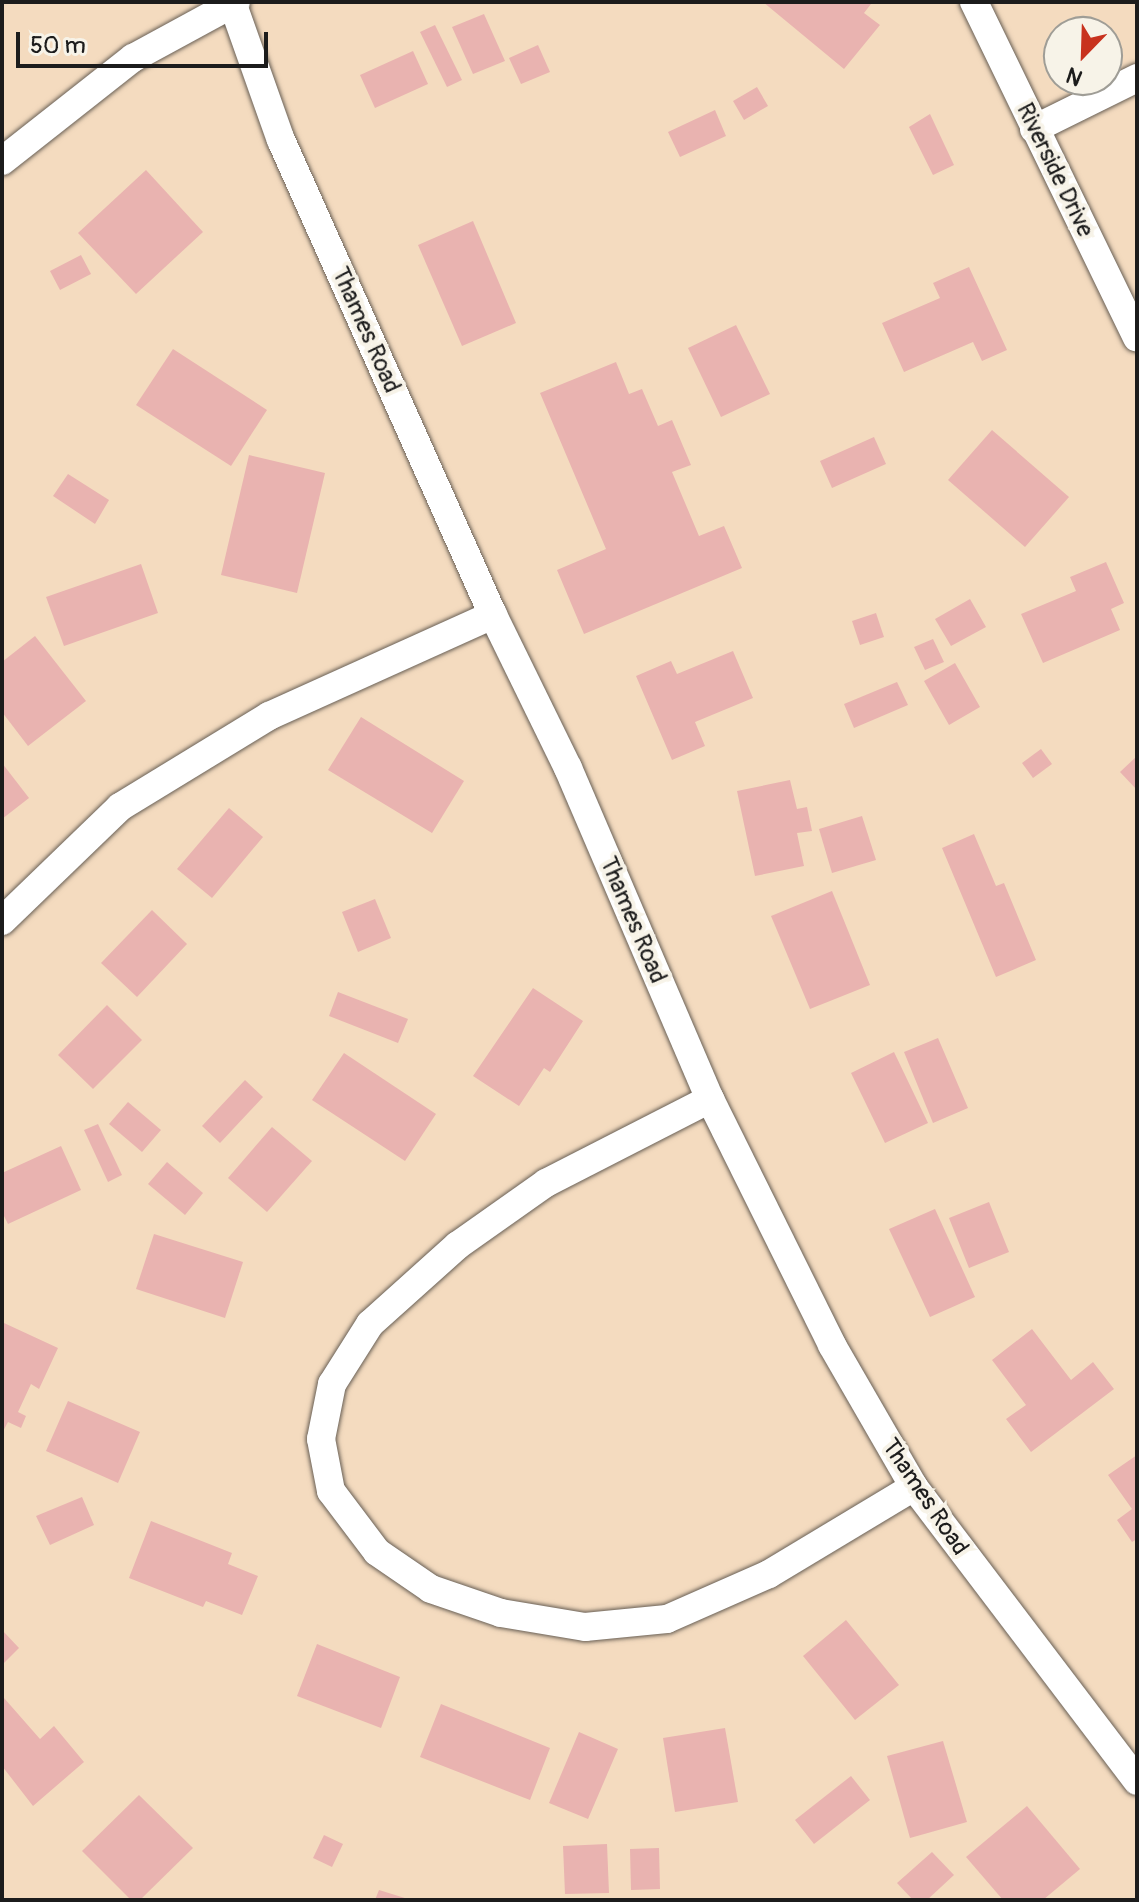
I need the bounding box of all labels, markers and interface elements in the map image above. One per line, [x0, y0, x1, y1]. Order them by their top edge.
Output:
scale bar [20, 16, 272, 66]
north arrow [1043, 16, 1123, 96]
text: 50 m [30, 31, 86, 60]
text: N [1062, 60, 1087, 92]
street label: Riverside Drive [1010, 98, 1100, 242]
street label: Thames Road [325, 263, 407, 397]
street label: Thames Road [593, 852, 673, 988]
street label: Thames Road [875, 1433, 975, 1561]

